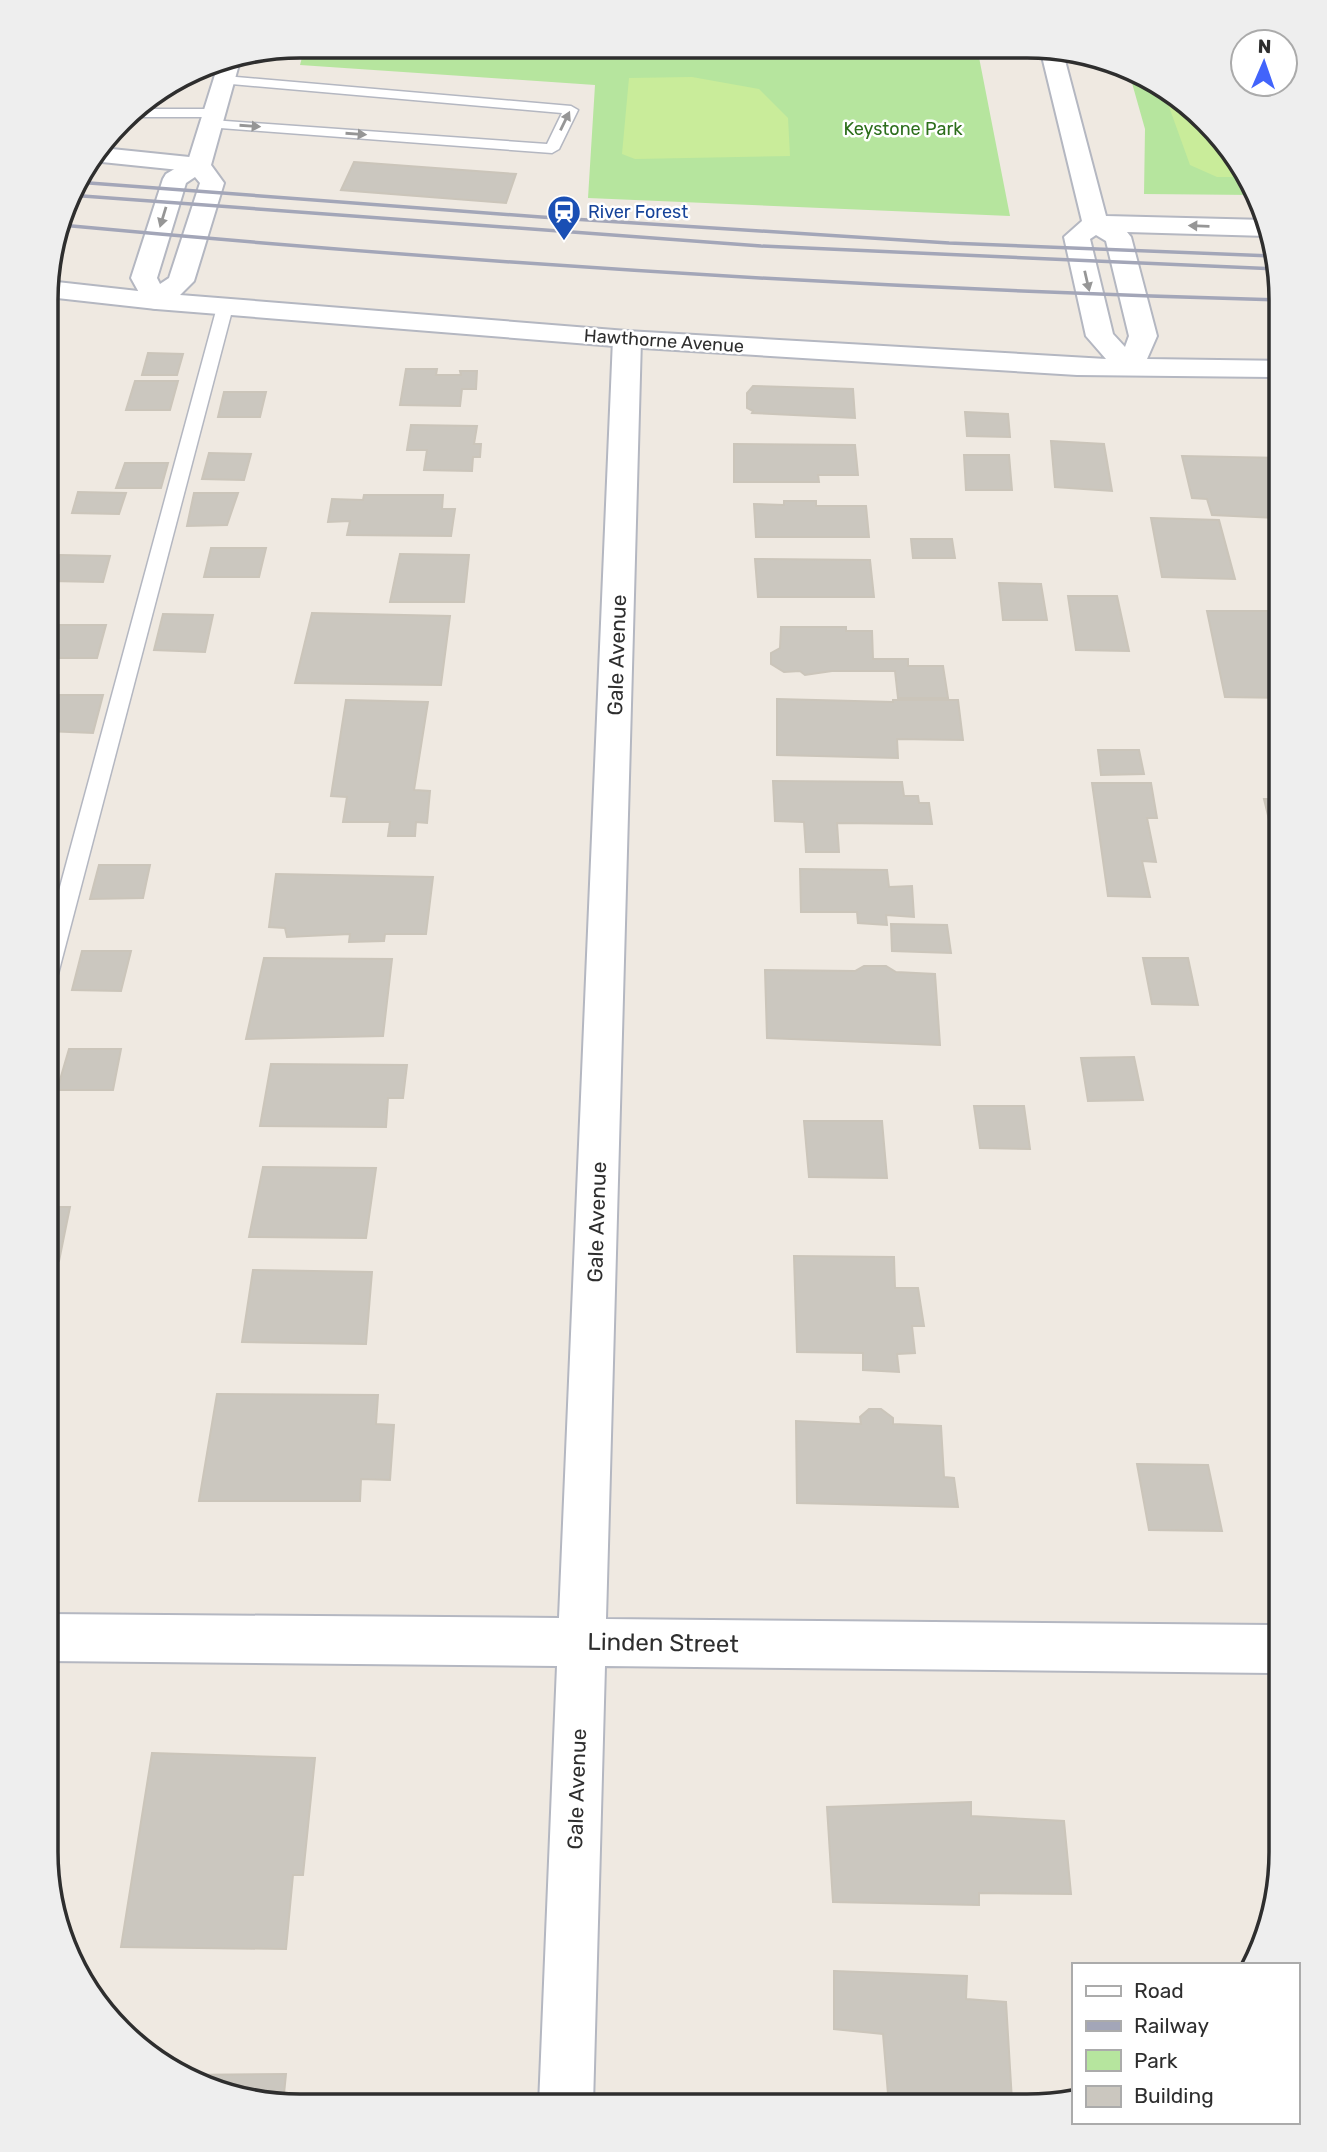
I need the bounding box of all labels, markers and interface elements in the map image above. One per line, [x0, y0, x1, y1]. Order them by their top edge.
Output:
north arrow [1229, 28, 1299, 98]
text: N [1257, 35, 1272, 58]
one-way arrow [560, 111, 571, 131]
park label: Keystone Park [843, 118, 963, 140]
one-way arrow [239, 121, 261, 132]
one-way arrow [345, 129, 367, 140]
station icon: River Forest [545, 193, 583, 242]
place label: River Forest [588, 201, 688, 223]
one-way arrow [157, 207, 167, 228]
one-way arrow [1188, 220, 1210, 231]
one-way arrow [1082, 270, 1093, 292]
street label: Hawthorne Avenue [583, 324, 745, 358]
street label: Gale Avenue [602, 594, 631, 716]
street label: Gale Avenue [582, 1161, 611, 1283]
street label: Linden Street [587, 1628, 739, 1658]
street label: Gale Avenue [562, 1728, 591, 1850]
legend [1072, 1963, 1299, 2124]
text: Road [1134, 1978, 1184, 2003]
text: Railway [1134, 2013, 1209, 2038]
text: Park [1134, 2048, 1178, 2073]
text: Building [1134, 2083, 1214, 2108]

